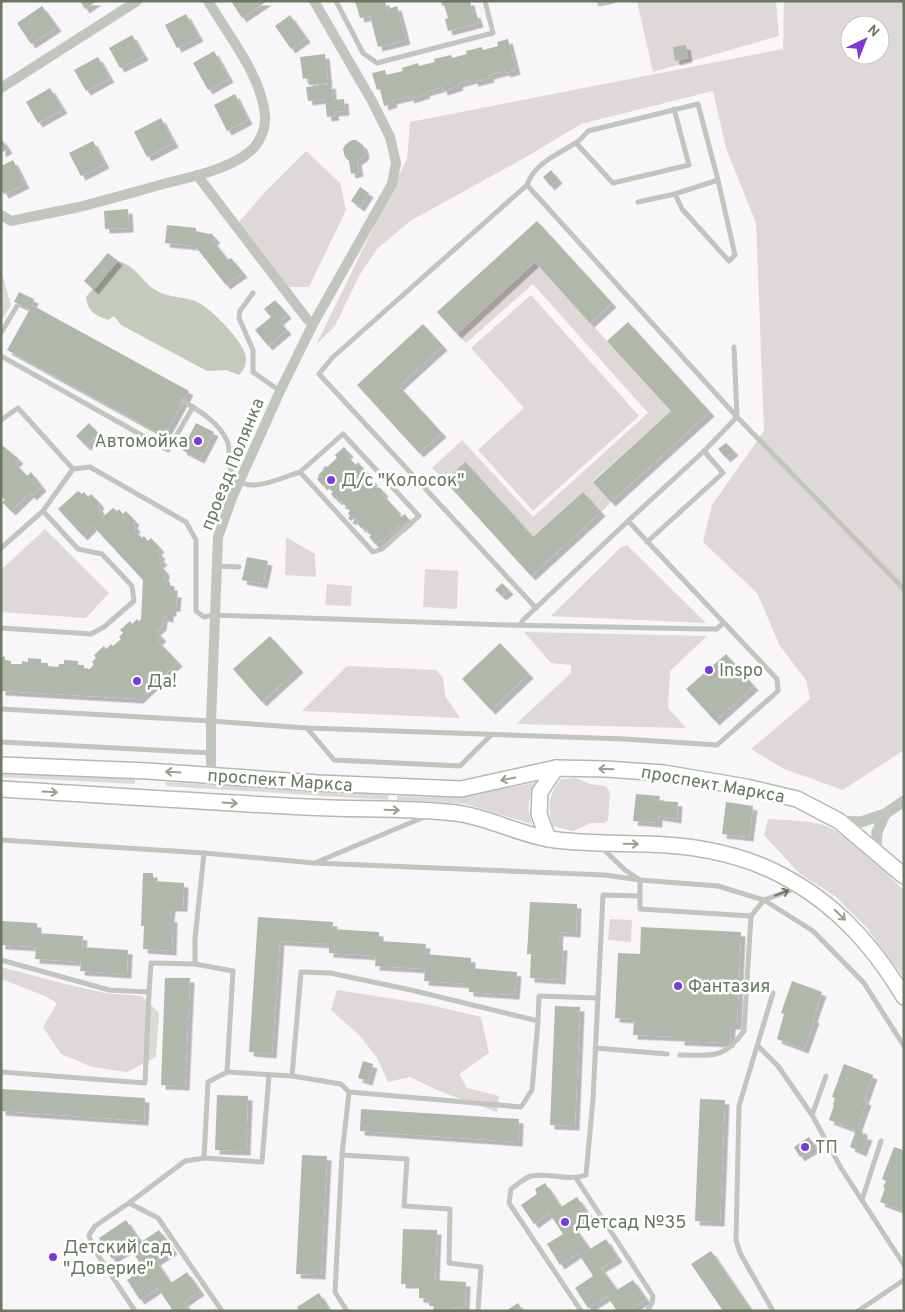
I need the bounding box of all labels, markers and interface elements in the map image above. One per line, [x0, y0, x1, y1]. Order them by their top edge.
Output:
north arrow [840, 15, 890, 65]
text: N [863, 22, 882, 41]
street label: проезд Полянка [196, 395, 270, 534]
place label: Автомойка [95, 431, 188, 454]
marker: Автомойка [192, 435, 204, 447]
place label: Д/с "Колосок" [341, 470, 464, 493]
marker: Д/с "Колосок" [325, 474, 337, 486]
place label: Inspo [719, 660, 763, 683]
marker: Inspo [703, 664, 715, 676]
place label: Да! [147, 671, 177, 694]
marker: Да! [131, 675, 143, 687]
street label: проспект Маркса [639, 762, 786, 809]
one-way arrow [598, 764, 614, 773]
street label: проспект Маркса [206, 765, 353, 798]
one-way arrow [165, 768, 181, 777]
one-way arrow [501, 775, 517, 784]
one-way arrow [42, 787, 58, 796]
one-way arrow [221, 798, 237, 807]
one-way arrow [384, 805, 400, 815]
one-way arrow [623, 839, 639, 848]
one-way arrow [774, 888, 790, 897]
one-way arrow [833, 909, 846, 921]
place label: Фантазия [688, 976, 770, 999]
marker: Фантазия [672, 980, 684, 992]
place label: ТП [815, 1137, 838, 1160]
marker: ТП [799, 1141, 811, 1153]
place label: Детсад №35 [575, 1212, 686, 1235]
marker: Детсад №35 [559, 1216, 571, 1228]
place label: Детский сад "Доверие" [63, 1237, 172, 1281]
marker: Детский сад "Доверие" [47, 1251, 59, 1263]

